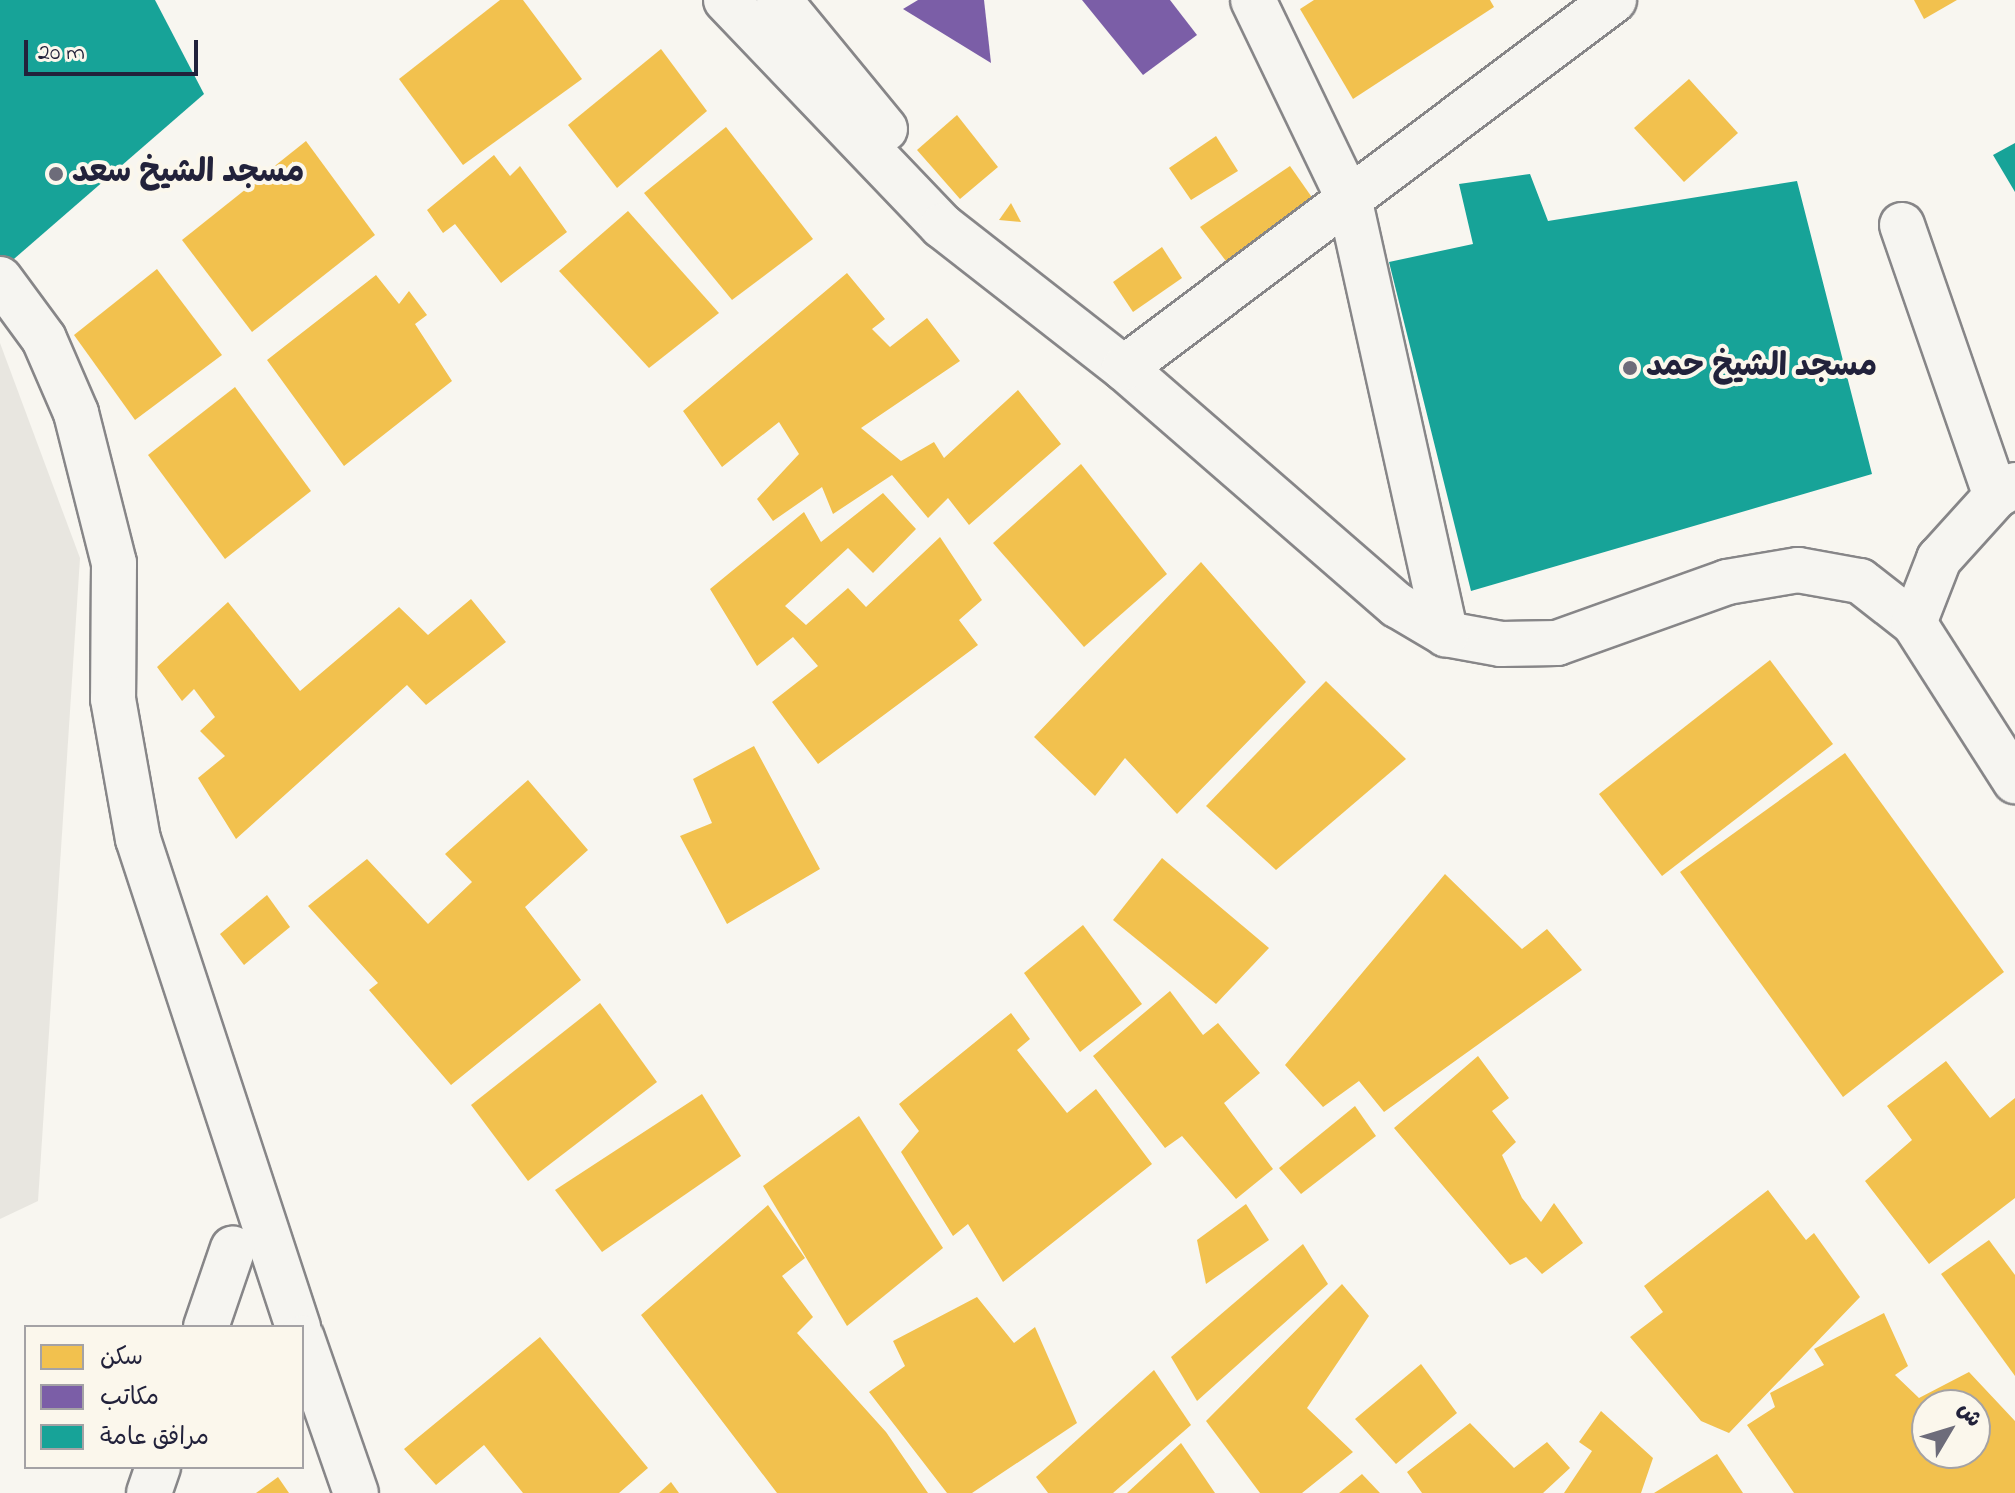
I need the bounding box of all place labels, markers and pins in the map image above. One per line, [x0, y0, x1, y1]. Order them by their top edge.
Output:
place label: مسجد الشيخ سعد [72, 155, 304, 193]
marker: مسجد الشيخ سعد [47, 165, 65, 183]
place label: مسجد الشيخ حمد [1646, 349, 1877, 387]
marker: مسجد الشيخ حمد [1621, 359, 1639, 377]

